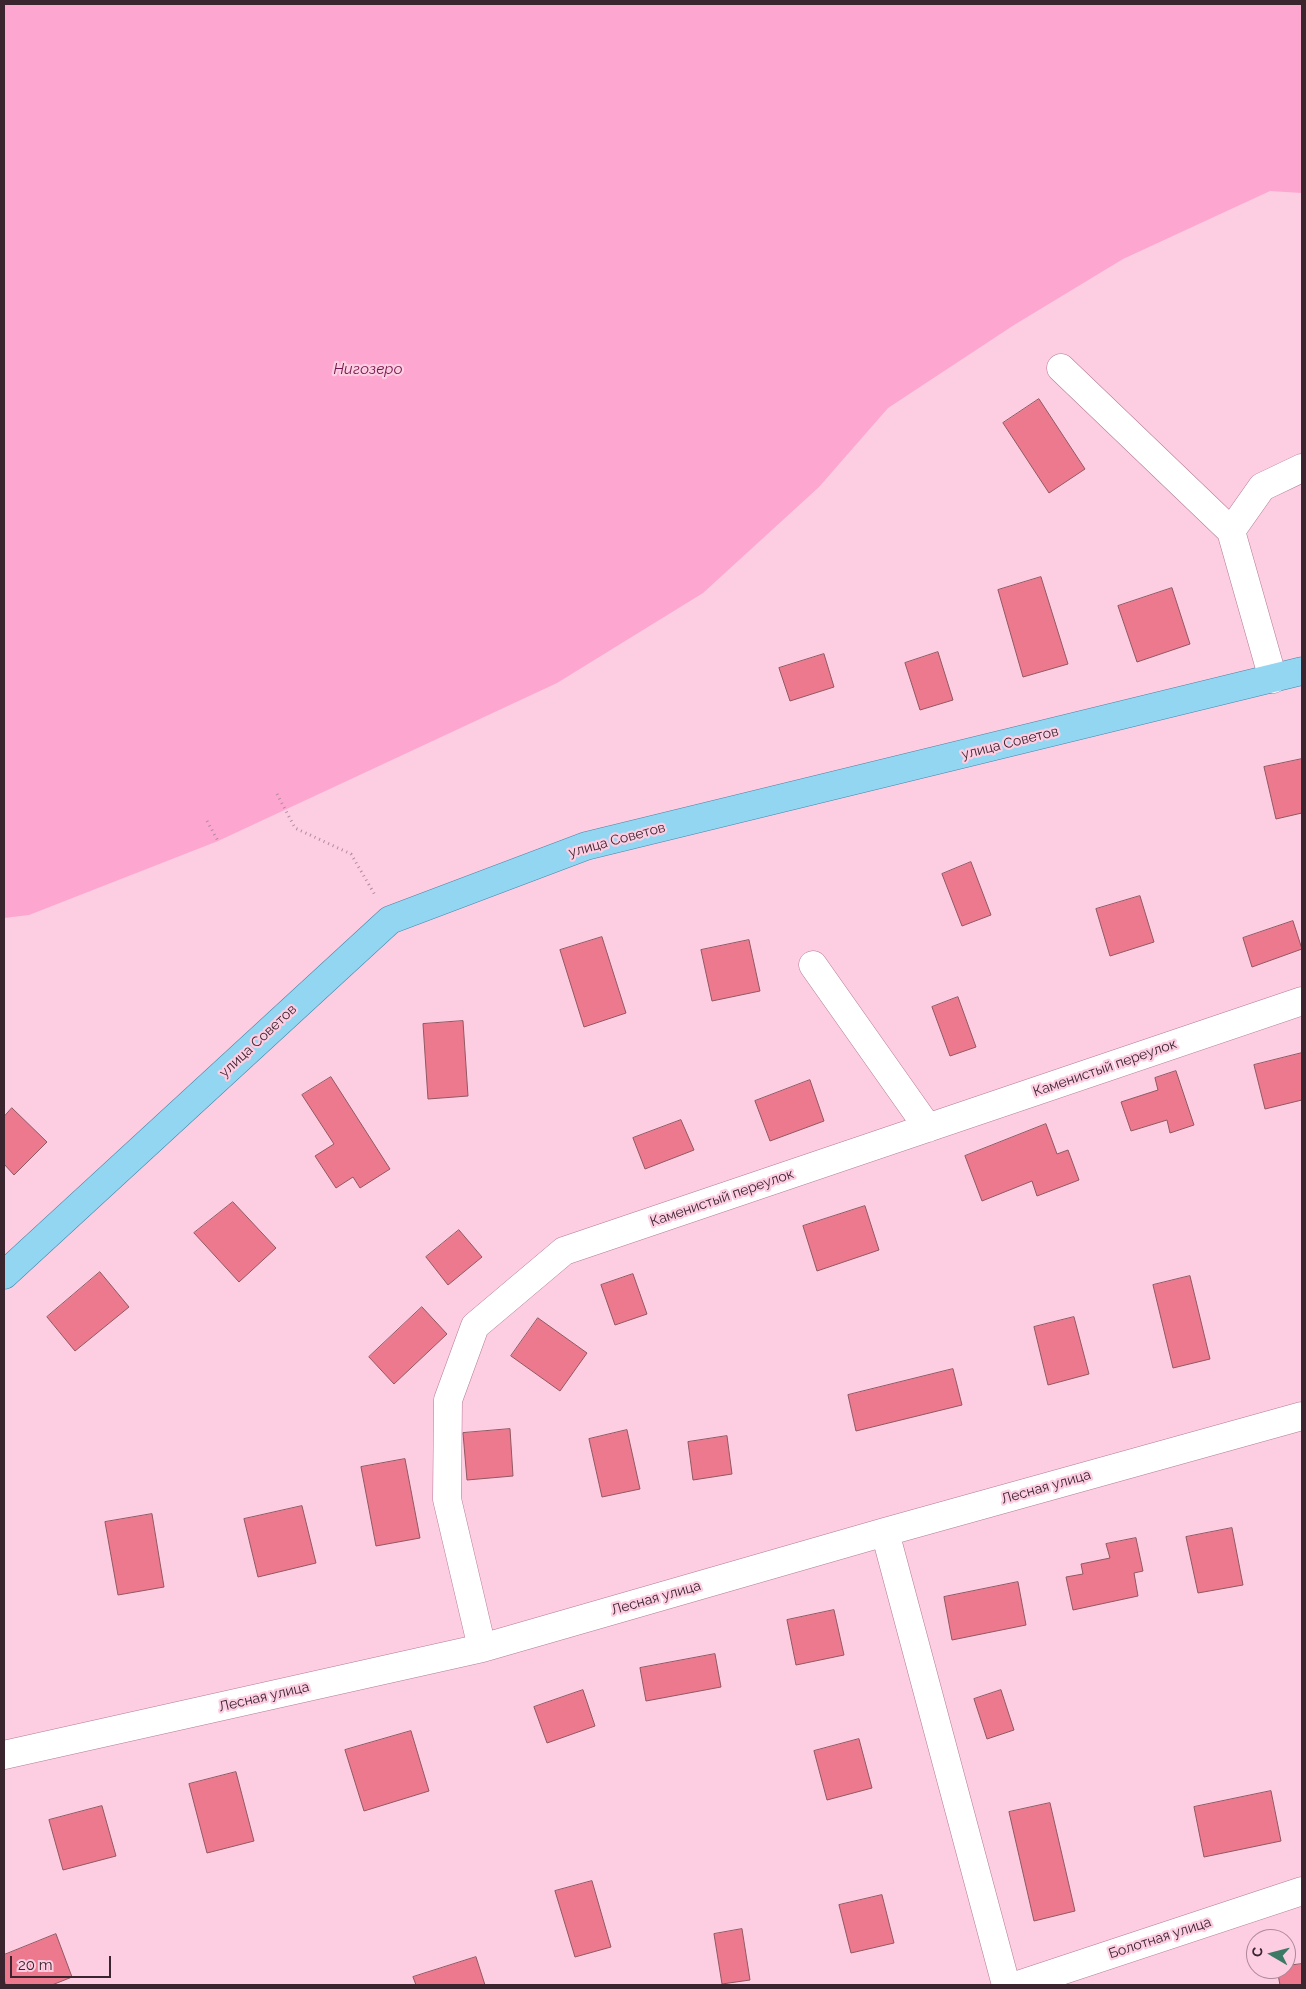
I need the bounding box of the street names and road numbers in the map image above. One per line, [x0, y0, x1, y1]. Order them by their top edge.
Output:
street label: улица Советов [960, 723, 1060, 763]
street label: улица Советов [567, 819, 667, 861]
street label: улица Советов [216, 1001, 300, 1081]
street label: Каменистый переулок [1031, 1036, 1179, 1100]
street label: Каменистый переулок [648, 1166, 796, 1230]
street label: Лесная улица [999, 1466, 1093, 1508]
street label: Лесная улица [609, 1577, 703, 1619]
street label: Лесная улица [217, 1678, 311, 1716]
street label: Болотная улица [1107, 1914, 1213, 1962]

